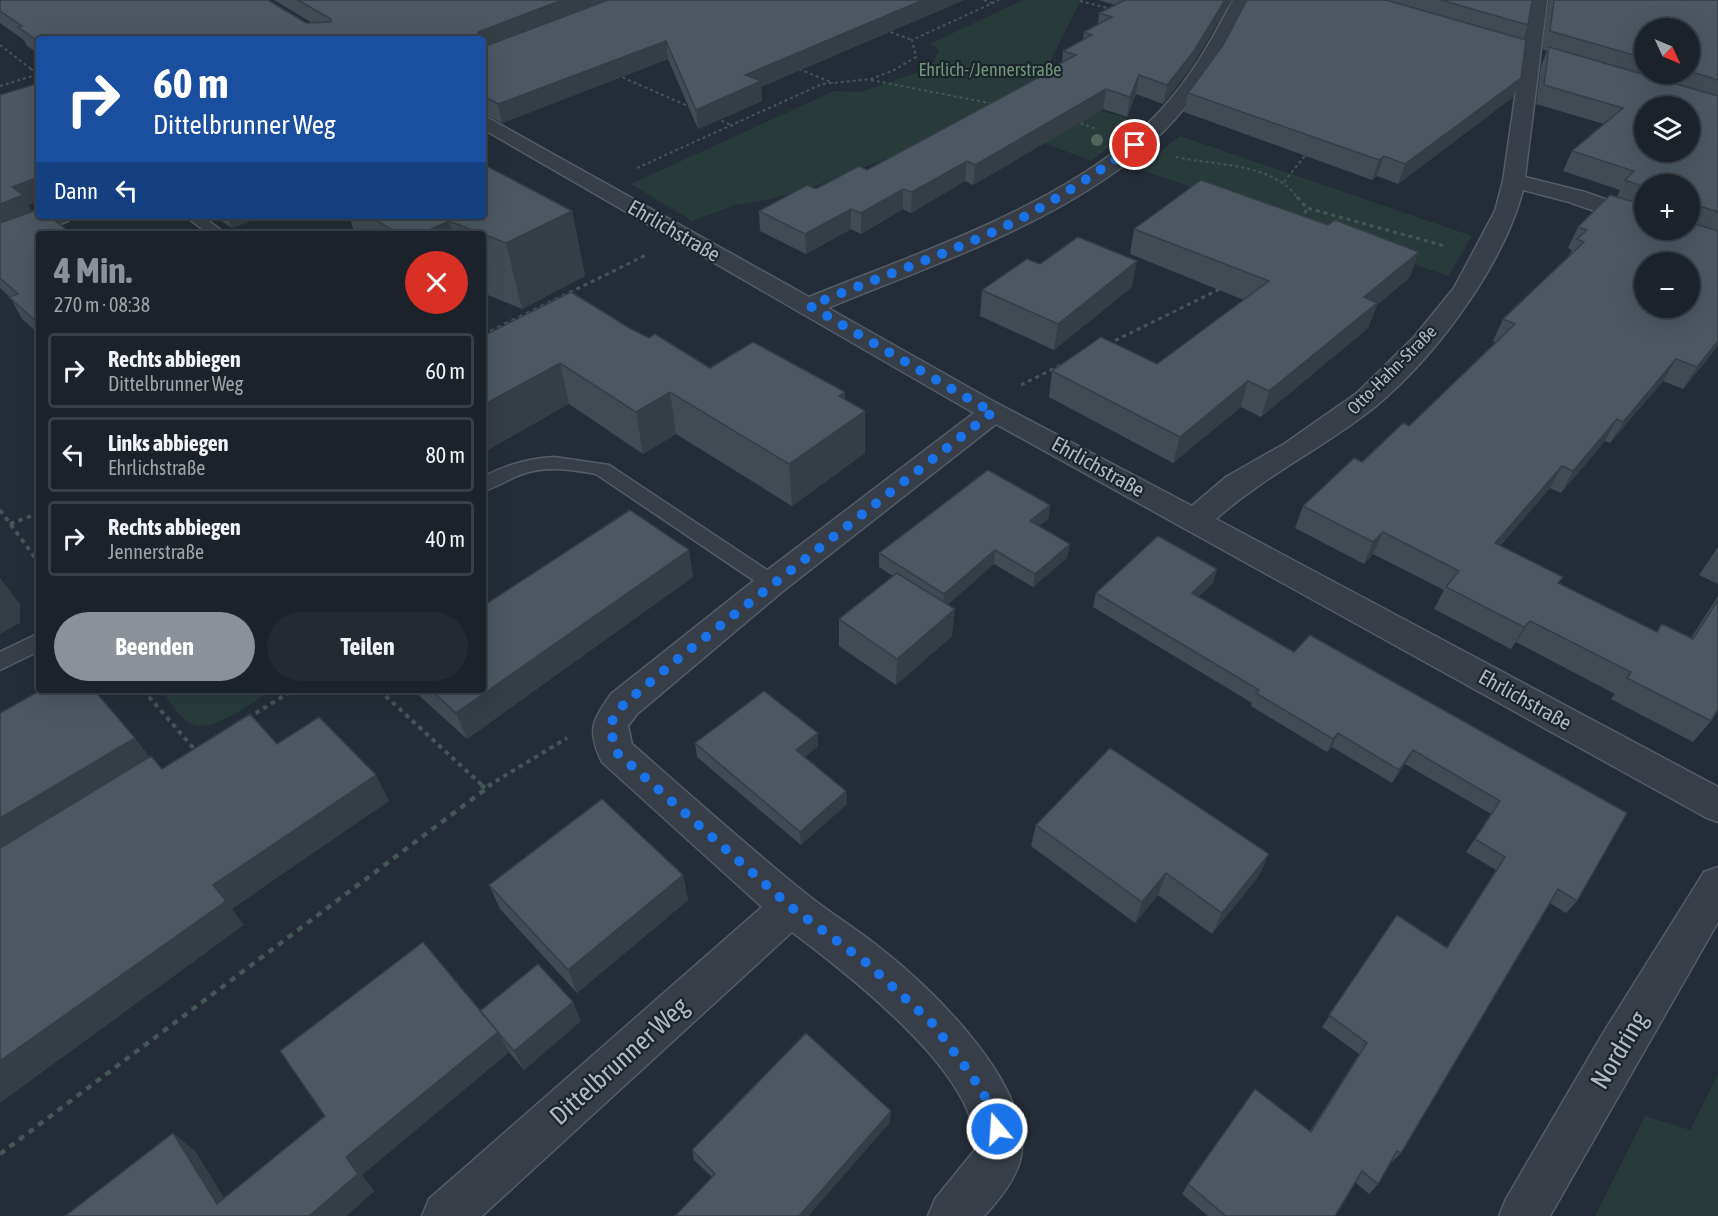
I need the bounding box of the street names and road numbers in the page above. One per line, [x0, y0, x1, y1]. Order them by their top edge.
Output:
street label: Ehrlichstraße [624, 194, 725, 266]
street label: Otto-Hahn-Straße [1343, 321, 1440, 418]
street label: Ehrlichstraße [1048, 431, 1149, 501]
street label: Ehrlichstraße [1475, 664, 1576, 734]
street label: Dittelbrunner Weg [544, 990, 695, 1131]
street label: Nordring [1584, 1005, 1654, 1094]

